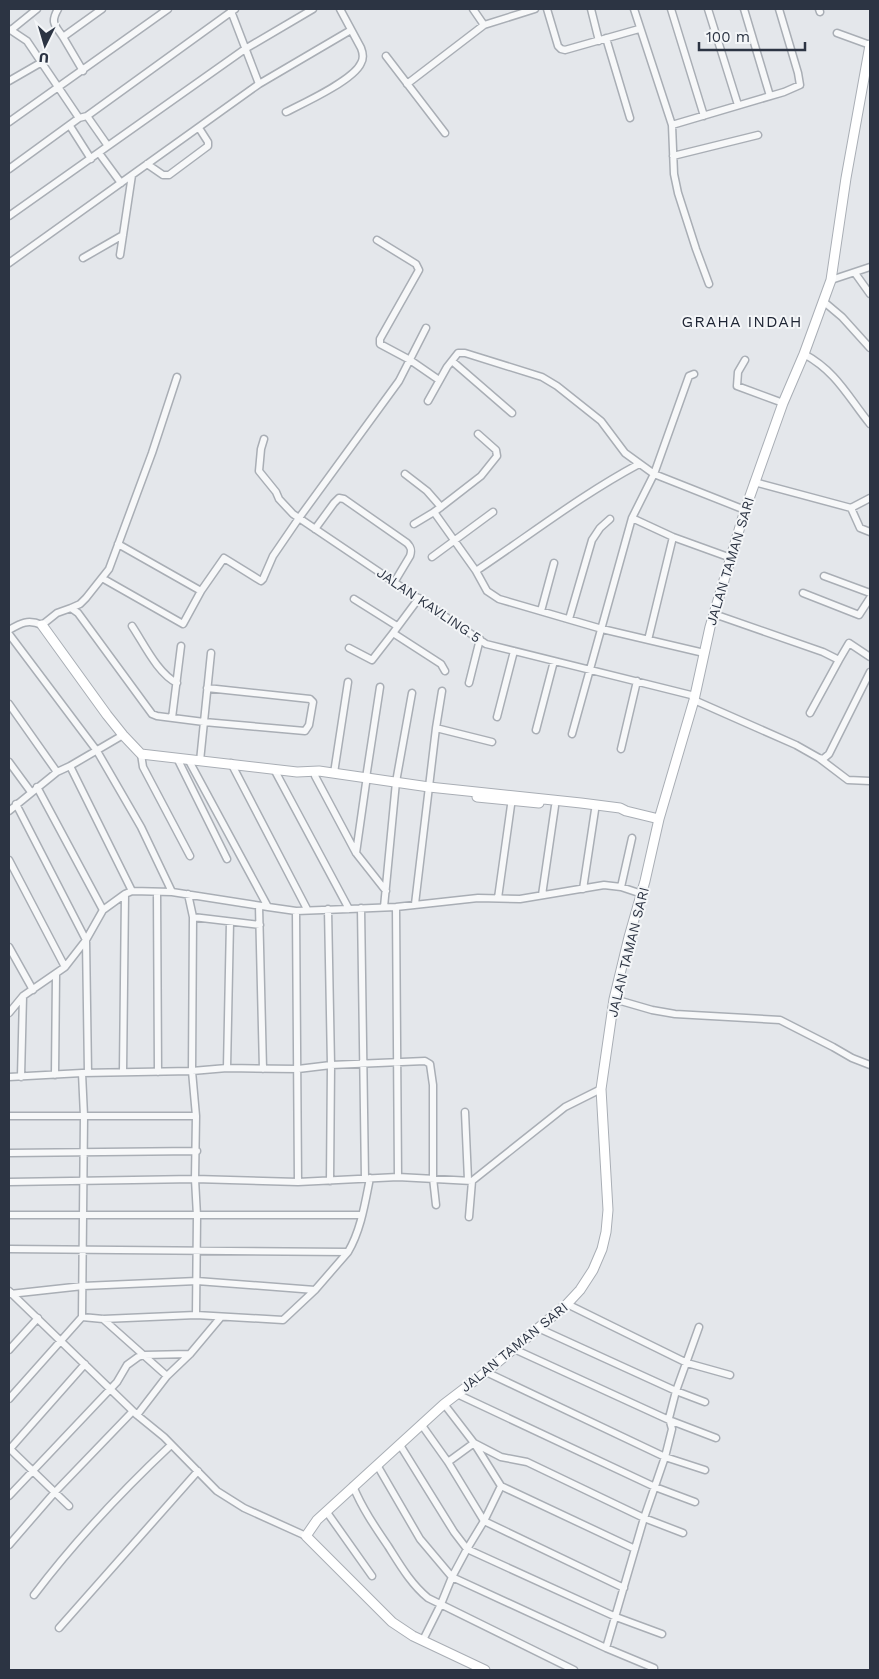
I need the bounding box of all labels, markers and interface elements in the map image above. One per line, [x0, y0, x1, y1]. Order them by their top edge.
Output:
north arrow [20, 20, 70, 70]
scale bar [699, 20, 805, 52]
text: 100 m [706, 28, 750, 46]
text: U [38, 50, 50, 66]
district label: GRAHA INDAH [682, 312, 802, 331]
street label: JALAN TAMAN SARI [703, 495, 757, 627]
street label: JALAN KAVLING 5 [374, 564, 484, 646]
street label: JALAN TAMAN SARI [604, 885, 652, 1019]
street label: JALAN TAMAN SARI [457, 1299, 571, 1395]

